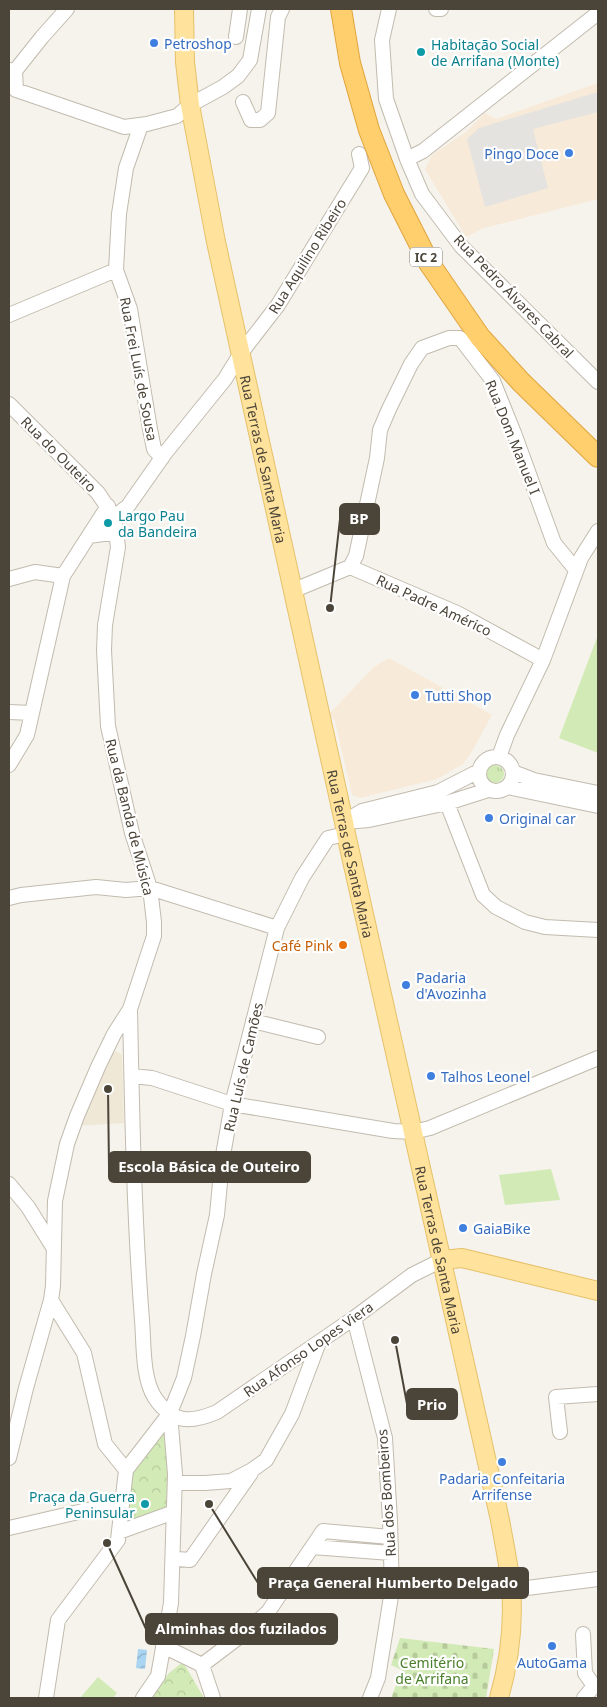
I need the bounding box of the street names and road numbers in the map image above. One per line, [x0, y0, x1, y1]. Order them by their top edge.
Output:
street label: Rua Aquilino Ribeiro [264, 195, 350, 317]
street label: Rua Pedro Álvares Cabral [450, 230, 578, 362]
road number: IC 2 [410, 248, 442, 266]
street label: Rua Frei Luís de Sousa [116, 295, 162, 443]
street label: Rua Terras de Santa Maria [236, 373, 292, 545]
street label: Rua Dom Manuel I [481, 377, 545, 497]
street label: Rua do Outeiro [17, 412, 101, 496]
street label: Rua Padre Américo [373, 570, 495, 640]
street label: Rua da Banda de Música [101, 737, 159, 897]
street label: Rua Terras de Santa Maria [323, 768, 379, 940]
street label: Rua Luís de Camões [219, 1000, 267, 1133]
street label: Rua Terras de Santa Maria [411, 1164, 467, 1336]
street label: Rua Afonso Lopes Viera [239, 1297, 377, 1401]
street label: Rua dos Bombeiros [372, 1428, 400, 1557]

